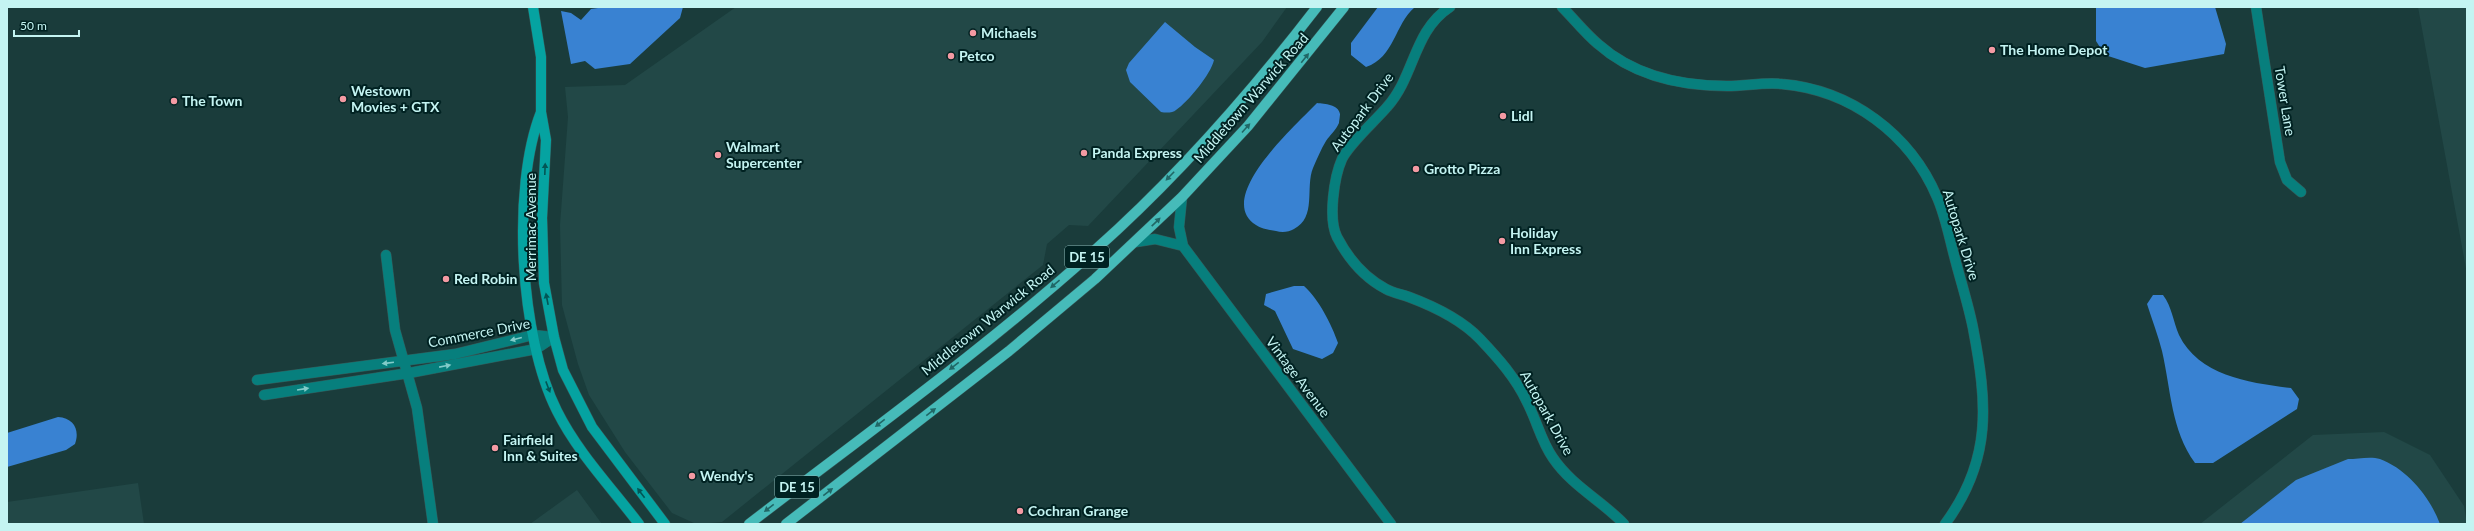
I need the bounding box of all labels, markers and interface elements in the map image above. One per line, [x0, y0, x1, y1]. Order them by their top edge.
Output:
scale bar [14, 12, 79, 38]
text: 50 m [20, 18, 47, 33]
place label: Michaels [981, 24, 1037, 41]
marker: Michaels [968, 28, 978, 38]
street label: Middletown Warwick Road [1190, 29, 1312, 166]
place label: The Home Depot [2000, 41, 2108, 58]
marker: The Home Depot [1987, 45, 1997, 55]
place label: Petco [959, 47, 995, 64]
marker: Petco [946, 51, 956, 61]
one-way arrow [1301, 52, 1309, 63]
street label: Tower Lane [2272, 65, 2299, 137]
street label: Autopark Drive [1327, 69, 1397, 154]
place label: Westown Movies + GTX [351, 82, 440, 115]
place label: The Town [182, 92, 242, 109]
marker: Westown Movies + GTX [338, 94, 348, 104]
marker: The Town [169, 96, 179, 106]
place label: Lidl [1511, 107, 1533, 124]
marker: Lidl [1498, 111, 1508, 121]
one-way arrow [1241, 123, 1251, 133]
place label: Walmart Supercenter [726, 138, 802, 171]
place label: Panda Express [1092, 144, 1182, 161]
marker: Panda Express [1079, 148, 1089, 158]
marker: Walmart Supercenter [713, 150, 723, 160]
place label: Grotto Pizza [1424, 160, 1500, 177]
one-way arrow [541, 163, 548, 175]
marker: Grotto Pizza [1411, 164, 1421, 174]
one-way arrow [1166, 171, 1175, 181]
street label: Merrimac Avenue [522, 173, 539, 281]
street label: Autopark Drive [1940, 187, 1983, 282]
one-way arrow [1151, 217, 1161, 227]
place label: Holiday Inn Express [1510, 224, 1581, 257]
marker: Holiday Inn Express [1497, 236, 1507, 246]
road number: DE 15 [1065, 246, 1109, 268]
street label: Middletown Warwick Road [918, 261, 1058, 378]
place label: Red Robin [454, 270, 517, 287]
marker: Red Robin [441, 274, 451, 284]
one-way arrow [1050, 280, 1061, 289]
one-way arrow [544, 293, 550, 305]
street label: Commerce Drive [427, 314, 531, 351]
street label: Vintage Avenue [1263, 333, 1334, 420]
one-way arrow [510, 337, 522, 343]
one-way arrow [382, 360, 394, 366]
one-way arrow [949, 362, 960, 370]
one-way arrow [439, 363, 451, 369]
street label: Autopark Drive [1517, 368, 1578, 458]
one-way arrow [545, 381, 551, 393]
one-way arrow [296, 386, 309, 392]
one-way arrow [926, 408, 937, 416]
one-way arrow [875, 419, 886, 427]
place label: Fairfield Inn & Suites [503, 431, 578, 464]
marker: Fairfield Inn & Suites [490, 443, 500, 453]
place label: Wendy's [700, 467, 754, 484]
marker: Wendy's [687, 471, 697, 481]
road number: DE 15 [775, 476, 819, 498]
one-way arrow [637, 487, 645, 498]
one-way arrow [823, 487, 834, 496]
place label: Cochran Grange [1028, 502, 1129, 519]
one-way arrow [764, 504, 775, 513]
marker: Cochran Grange [1015, 506, 1025, 516]

